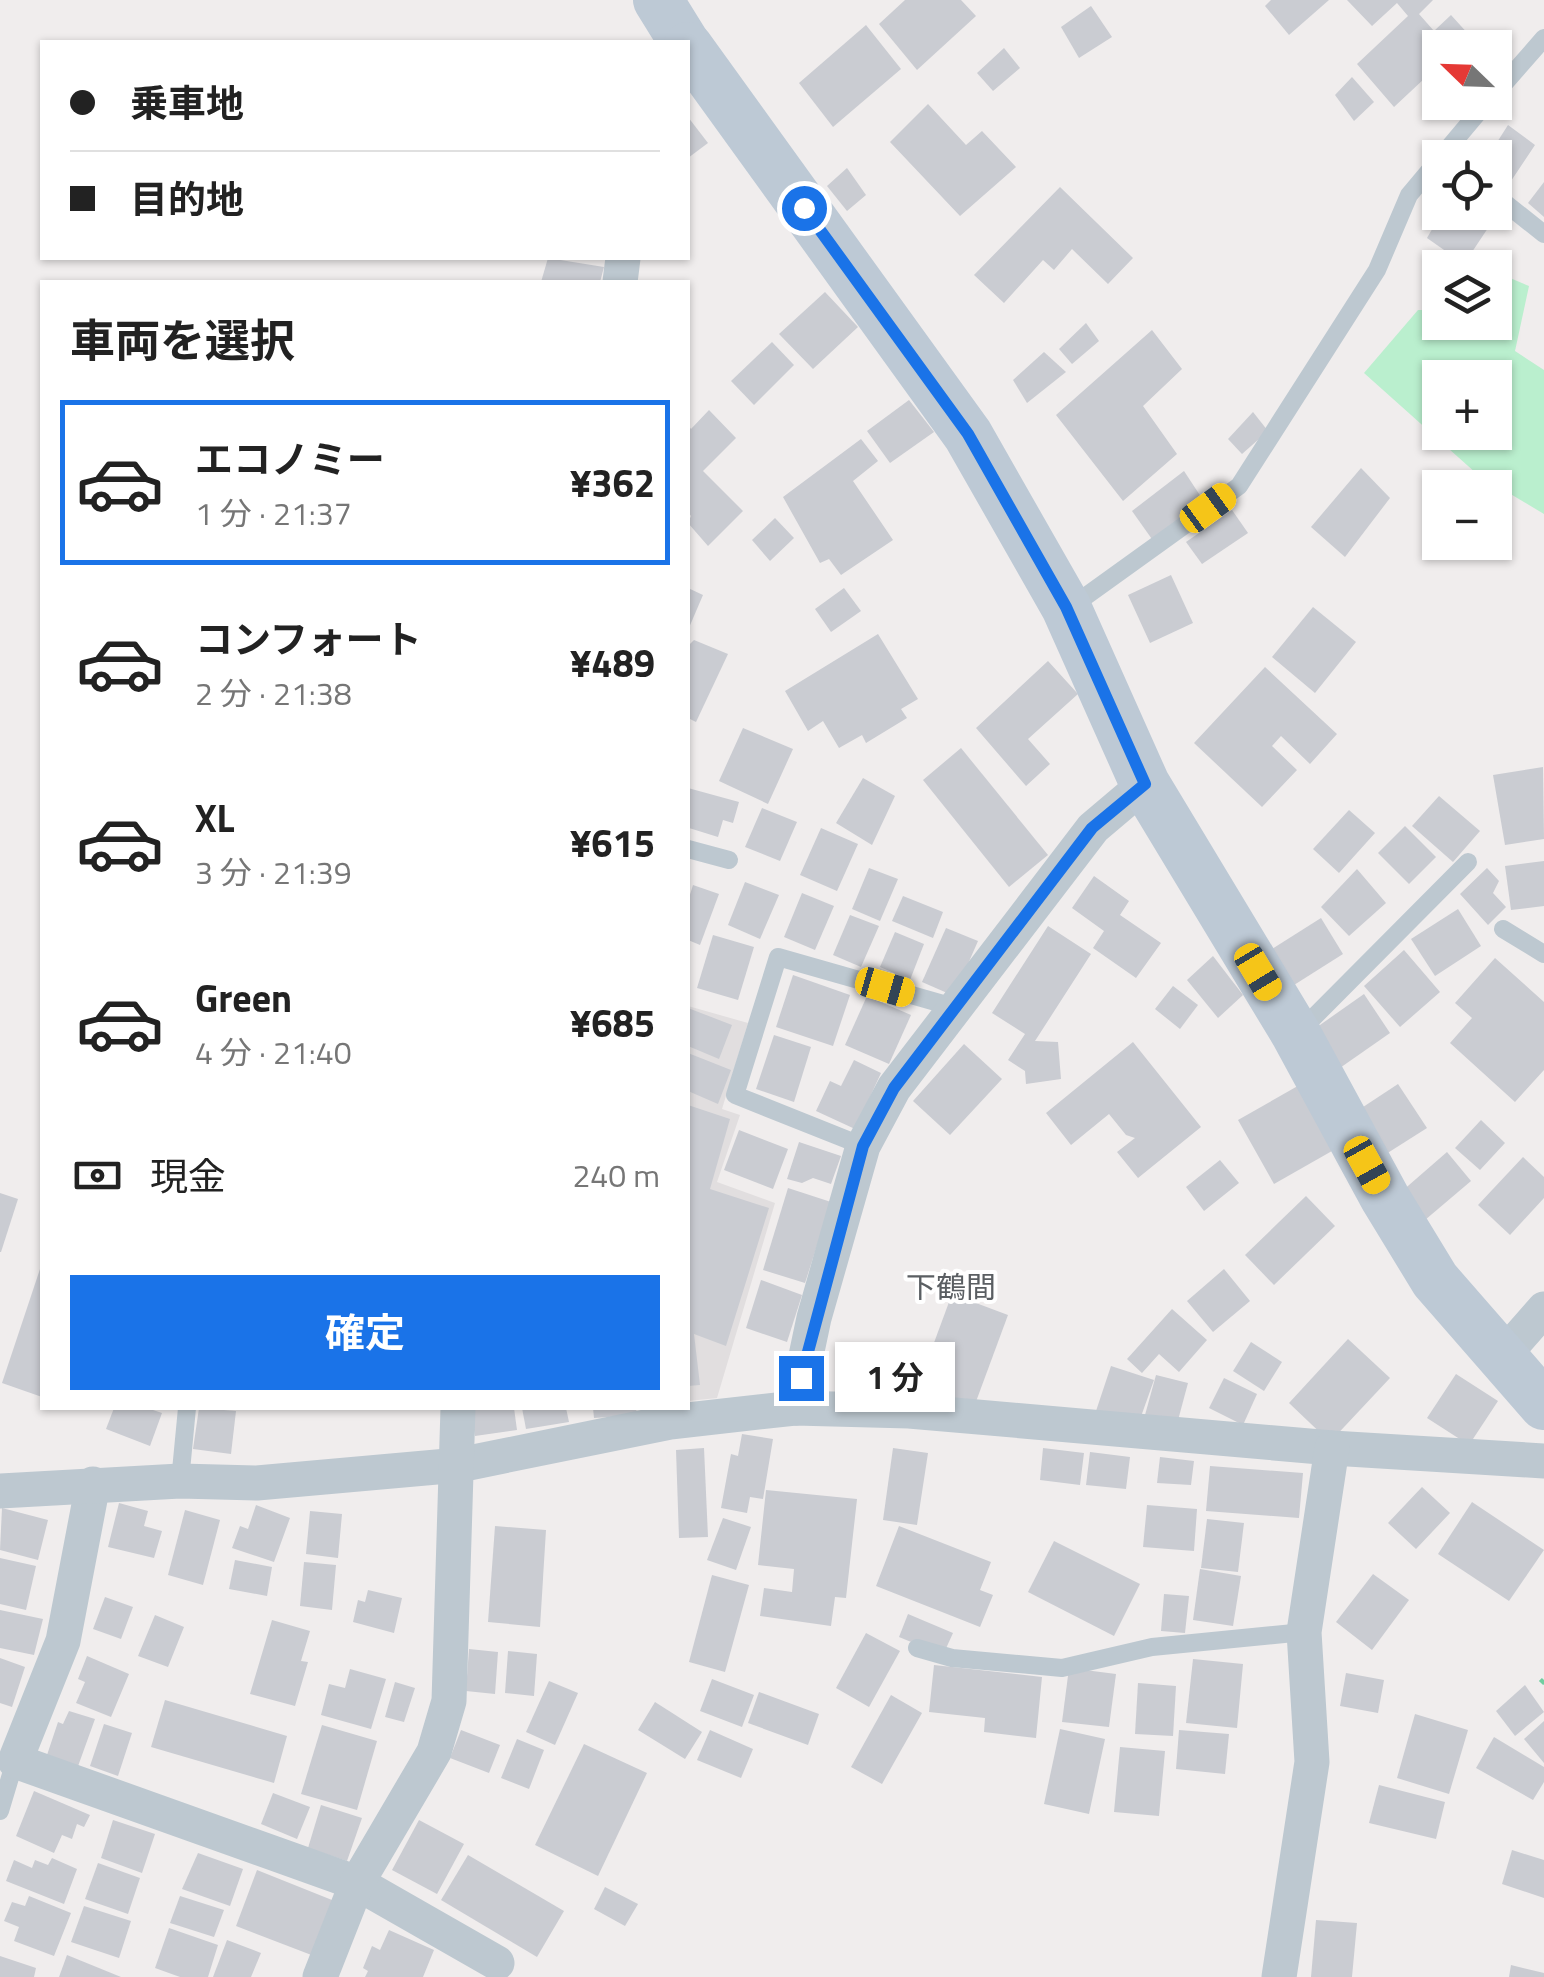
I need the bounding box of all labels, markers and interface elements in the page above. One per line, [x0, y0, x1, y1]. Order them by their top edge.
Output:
north arrow [1422, 30, 1512, 120]
map controls [1422, 30, 1512, 560]
text: 乗車地 [130, 74, 244, 132]
button: locate [1422, 140, 1512, 230]
text: 目的地 [130, 170, 244, 228]
route start [782, 186, 827, 231]
button: layers [1422, 250, 1512, 340]
text: 車両を選択 [70, 306, 295, 374]
button: + [1422, 360, 1512, 450]
text: エコノミー [195, 430, 385, 488]
icon: car [75, 438, 165, 528]
text: ¥362 [570, 454, 655, 512]
button: − [1422, 470, 1512, 560]
car [1175, 478, 1241, 538]
text: 1 分 · 21:37 [195, 489, 352, 537]
text: コンフォート [195, 610, 422, 668]
icon: car [75, 618, 165, 708]
text: ¥489 [570, 634, 655, 692]
text: 2 分 · 21:38 [195, 669, 352, 717]
text: XL [195, 789, 235, 847]
icon: car [75, 798, 165, 888]
text: ¥615 [570, 814, 655, 872]
text: 3 分 · 21:39 [195, 848, 352, 896]
car [1230, 939, 1286, 1005]
car [852, 964, 918, 1010]
text: Green [195, 969, 292, 1027]
icon: car [75, 978, 165, 1068]
text: ¥685 [570, 994, 655, 1052]
text: 4 分 · 21:40 [195, 1028, 352, 1076]
car [1339, 1131, 1395, 1199]
text: 現金 [150, 1147, 226, 1205]
icon: cash [70, 1148, 125, 1203]
text: 240 m [572, 1151, 660, 1199]
district label: 下鶴間 [906, 1264, 996, 1310]
button: 確定 [70, 1275, 660, 1390]
callout: 1 分 [836, 1343, 956, 1413]
text: 1 分 [867, 1353, 923, 1401]
route end [779, 1356, 824, 1401]

